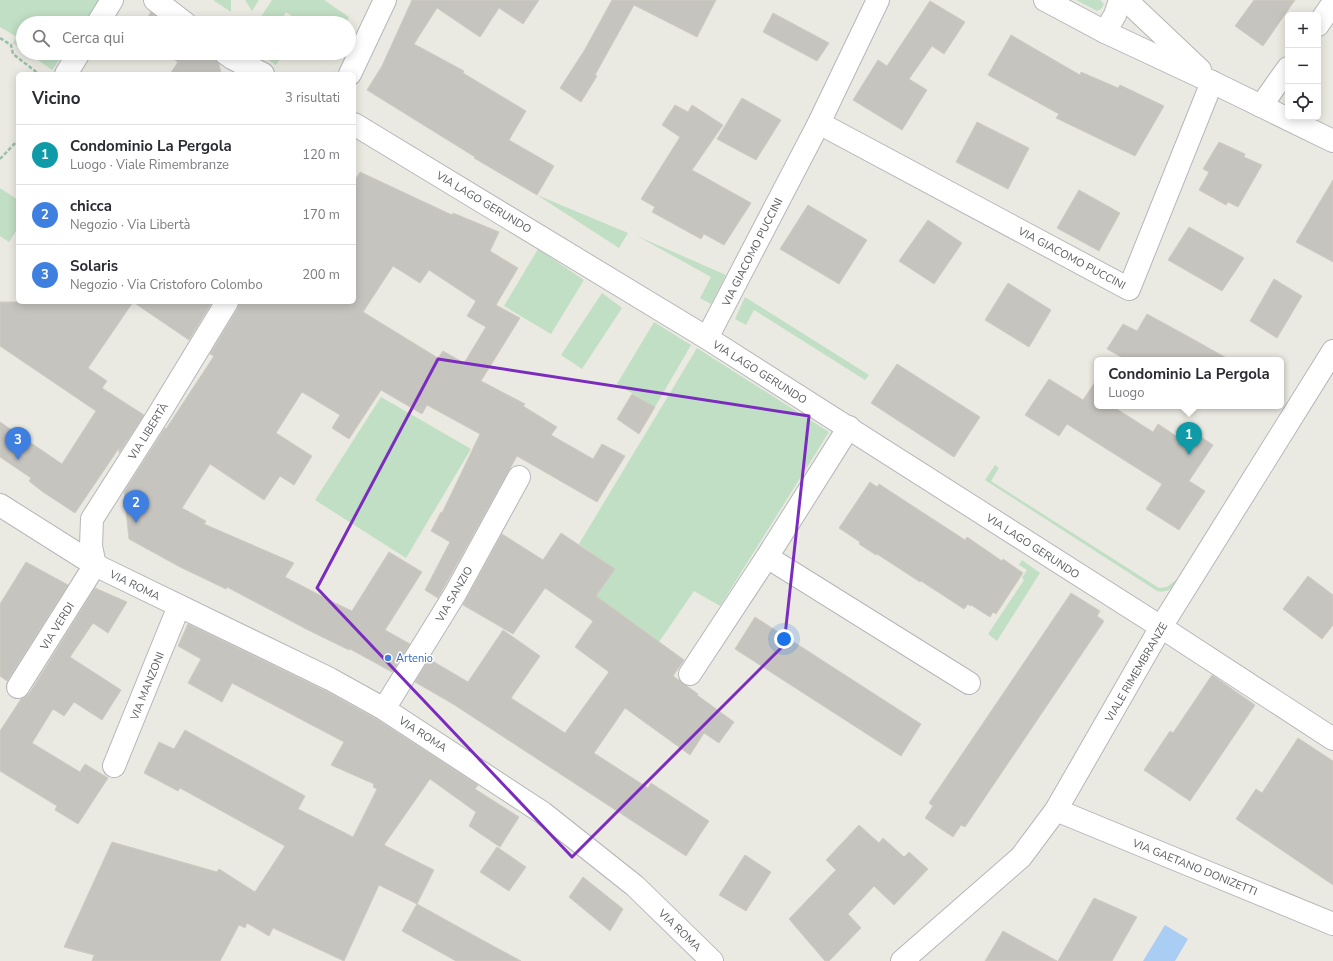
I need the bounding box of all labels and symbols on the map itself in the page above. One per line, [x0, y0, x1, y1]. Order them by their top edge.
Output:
street label: VIA LAGO GERUNDO [432, 168, 534, 237]
street label: VIA GIACOMO PUCCINI [718, 196, 786, 310]
street label: VIA GIACOMO PUCCINI [1015, 223, 1128, 293]
street label: VIA LAGO GERUNDO [709, 337, 810, 408]
street label: VIA LIBERTÀ [124, 399, 172, 464]
pin: 1 [1176, 422, 1202, 455]
pin: 3 [5, 427, 31, 460]
pin: 2 [123, 490, 149, 523]
street label: VIA LAGO GERUNDO [982, 510, 1082, 582]
street label: VIA SANZIO [432, 564, 476, 626]
street label: VIA ROMA [106, 566, 163, 604]
street label: VIA VERDI [36, 600, 78, 654]
street label: VIALE RIMEMBRANZE [1101, 620, 1171, 726]
your location [774, 629, 794, 649]
street label: VIA MANZONI [127, 650, 168, 724]
place label: Artenio [396, 651, 433, 666]
marker: Artenio [383, 653, 393, 663]
street label: VIA ROMA [395, 713, 450, 756]
street label: VIA GAETANO DONIZETTI [1129, 835, 1259, 899]
street label: VIA ROMA [654, 905, 704, 955]

